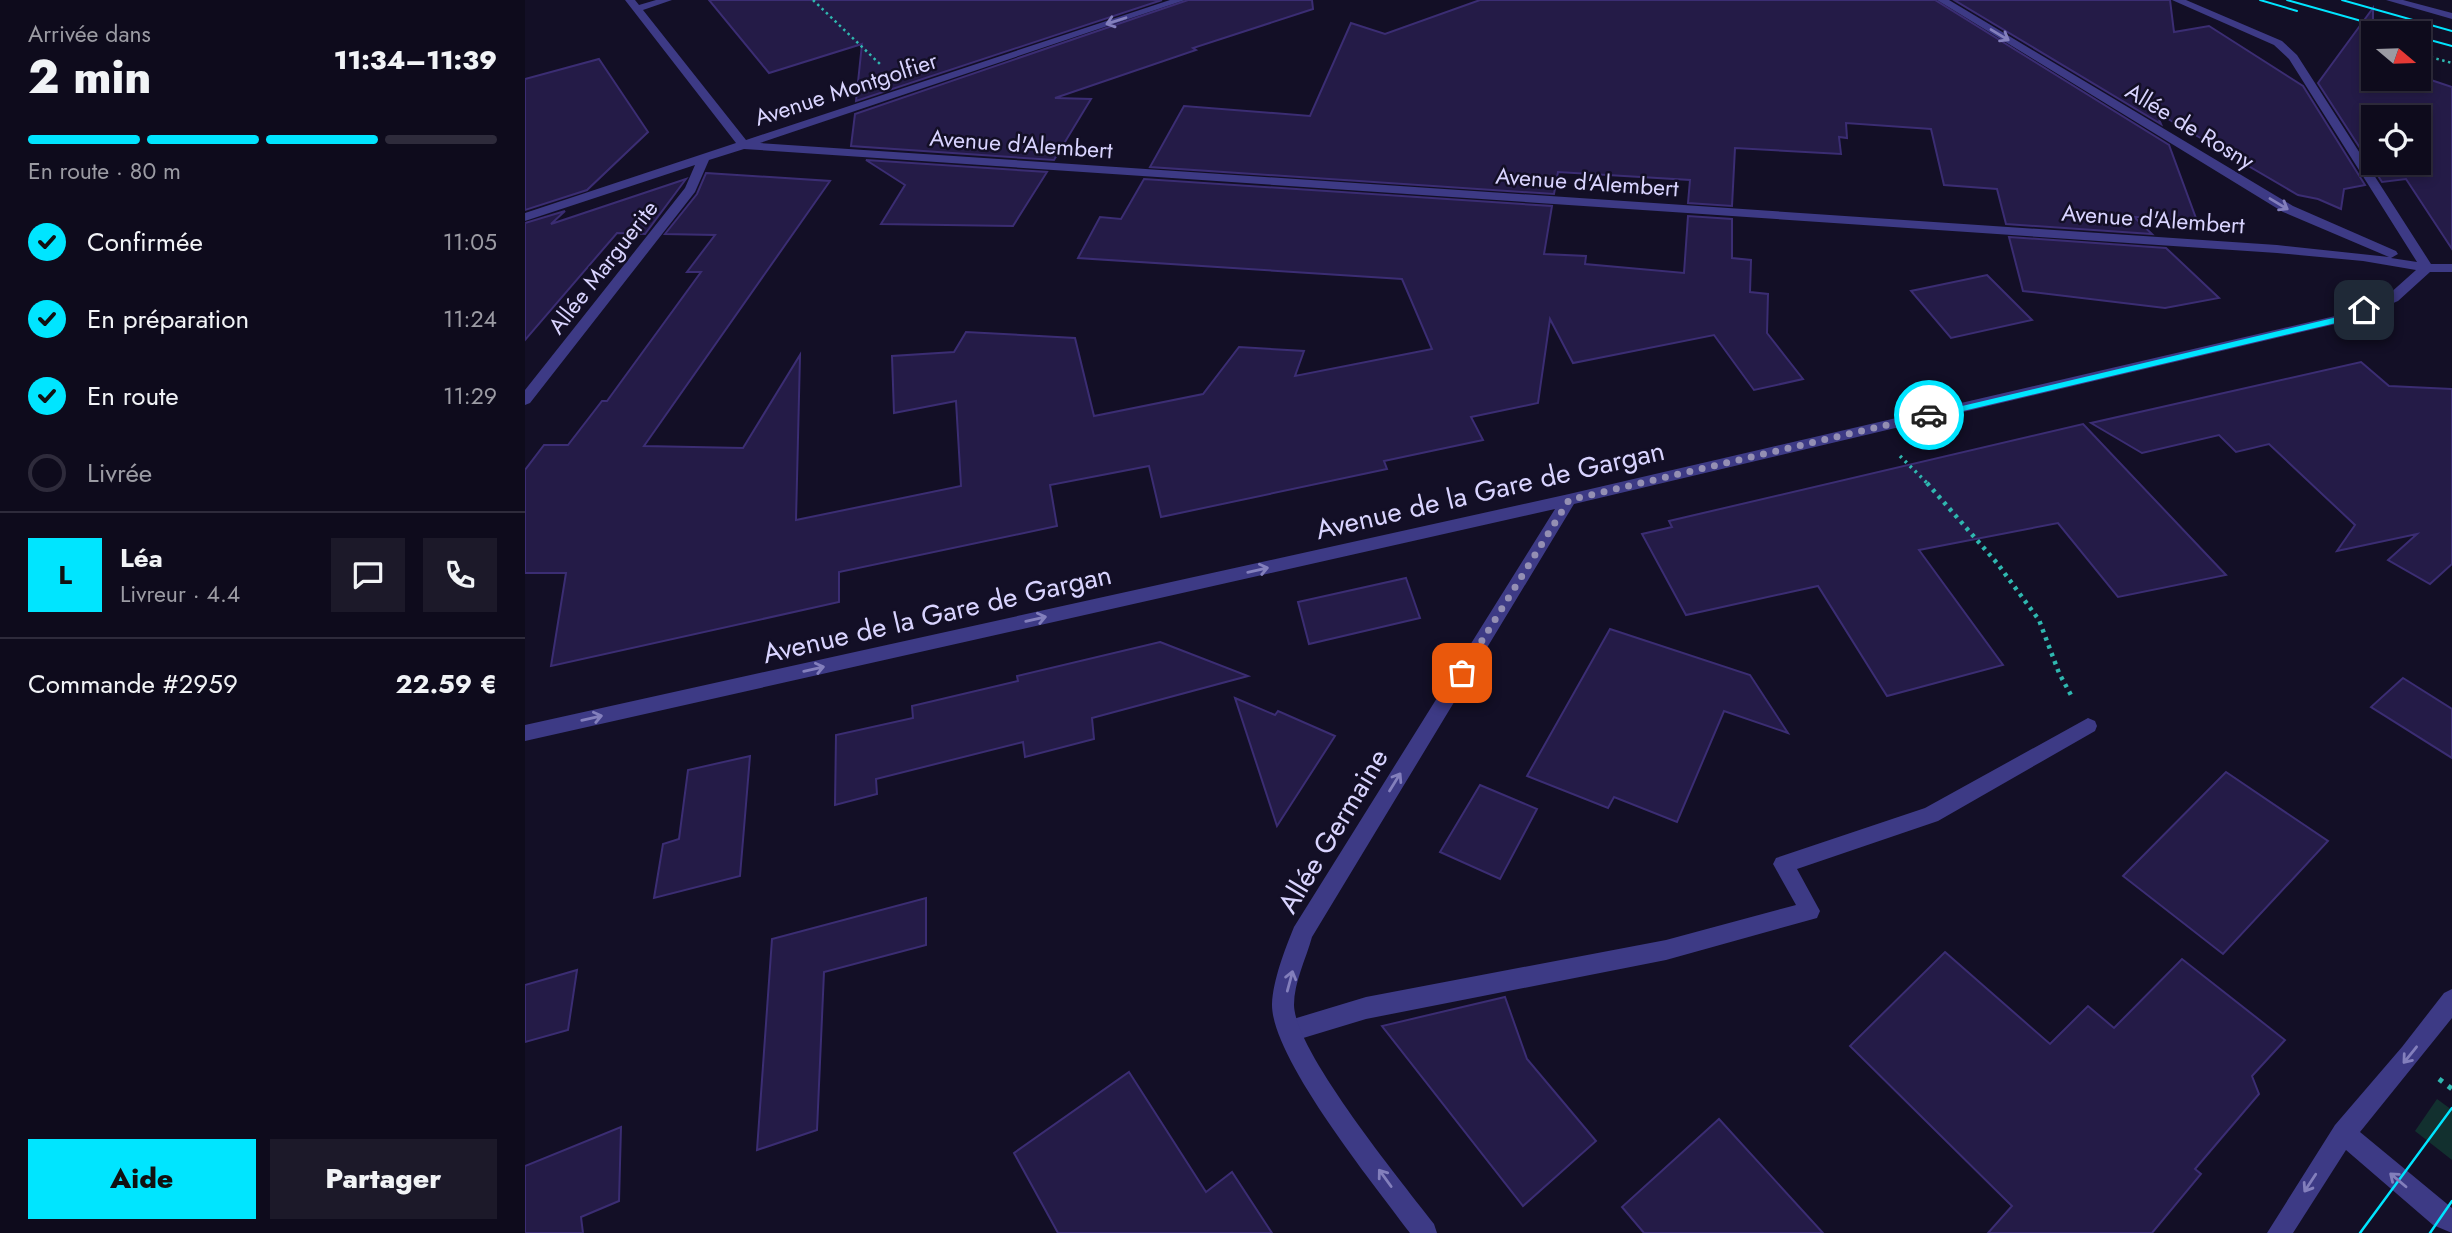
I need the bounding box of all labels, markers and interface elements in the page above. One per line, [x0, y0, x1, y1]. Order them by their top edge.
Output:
one-way arrow [1105, 16, 1127, 29]
text: Arrivée dans [28, 17, 151, 51]
north arrow [2361, 21, 2431, 91]
map controls [2361, 21, 2431, 175]
one-way arrow [1990, 29, 2010, 43]
text: 11:34–11:39 [334, 41, 497, 79]
street label: Avenue Montgolfier [750, 43, 942, 135]
text: 2 min [28, 44, 152, 110]
street label: Allée de Rosny [2119, 74, 2262, 178]
button: locate [2361, 105, 2431, 175]
street label: Avenue d'Alembert [928, 121, 1114, 167]
text: En route · 80 m [28, 154, 181, 188]
street label: Avenue d'Alembert [1494, 159, 1680, 205]
street label: Allée Marguerite [540, 193, 666, 341]
street label: Avenue d'Alembert [2060, 196, 2246, 242]
one-way arrow [2268, 197, 2288, 211]
icon: check [28, 223, 66, 261]
text: Confirmée [87, 223, 203, 261]
text: 11:05 [443, 225, 497, 259]
pin [2334, 280, 2394, 340]
icon: home [2345, 291, 2383, 329]
icon: check [28, 300, 66, 338]
text: En préparation [87, 300, 249, 338]
text: 11:24 [443, 302, 497, 336]
icon: check [28, 377, 66, 415]
text: En route [87, 377, 179, 415]
text: 11:29 [443, 379, 497, 413]
courier [1894, 380, 1964, 450]
icon: car [1910, 396, 1948, 434]
street label: Avenue de la Gare de Gargan [1311, 430, 1669, 550]
text: Livrée [87, 454, 152, 492]
button: chat [331, 538, 405, 612]
button: phone [423, 538, 497, 612]
text: Léa [120, 539, 163, 577]
street label: Avenue de la Gare de Gargan [758, 554, 1116, 674]
text: L [58, 556, 72, 594]
one-way arrow [1246, 562, 1269, 576]
text: Livreur · 4.4 [120, 577, 240, 611]
one-way arrow [1024, 612, 1047, 626]
pin [1432, 643, 1492, 703]
icon: bag [1443, 654, 1481, 692]
one-way arrow [802, 662, 825, 675]
text: Commande #2959 [28, 665, 238, 703]
text: 22.59 € [396, 665, 497, 703]
one-way arrow [580, 711, 603, 725]
street label: Allée Germaine [1268, 741, 1398, 921]
one-way arrow [1389, 772, 1403, 792]
one-way arrow [1284, 970, 1297, 992]
one-way arrow [2403, 1045, 2418, 1063]
button: Aide [28, 1139, 256, 1219]
button: Partager [270, 1139, 497, 1219]
one-way arrow [1378, 1169, 1392, 1188]
one-way arrow [2303, 1172, 2317, 1192]
one-way arrow [2389, 1172, 2407, 1188]

